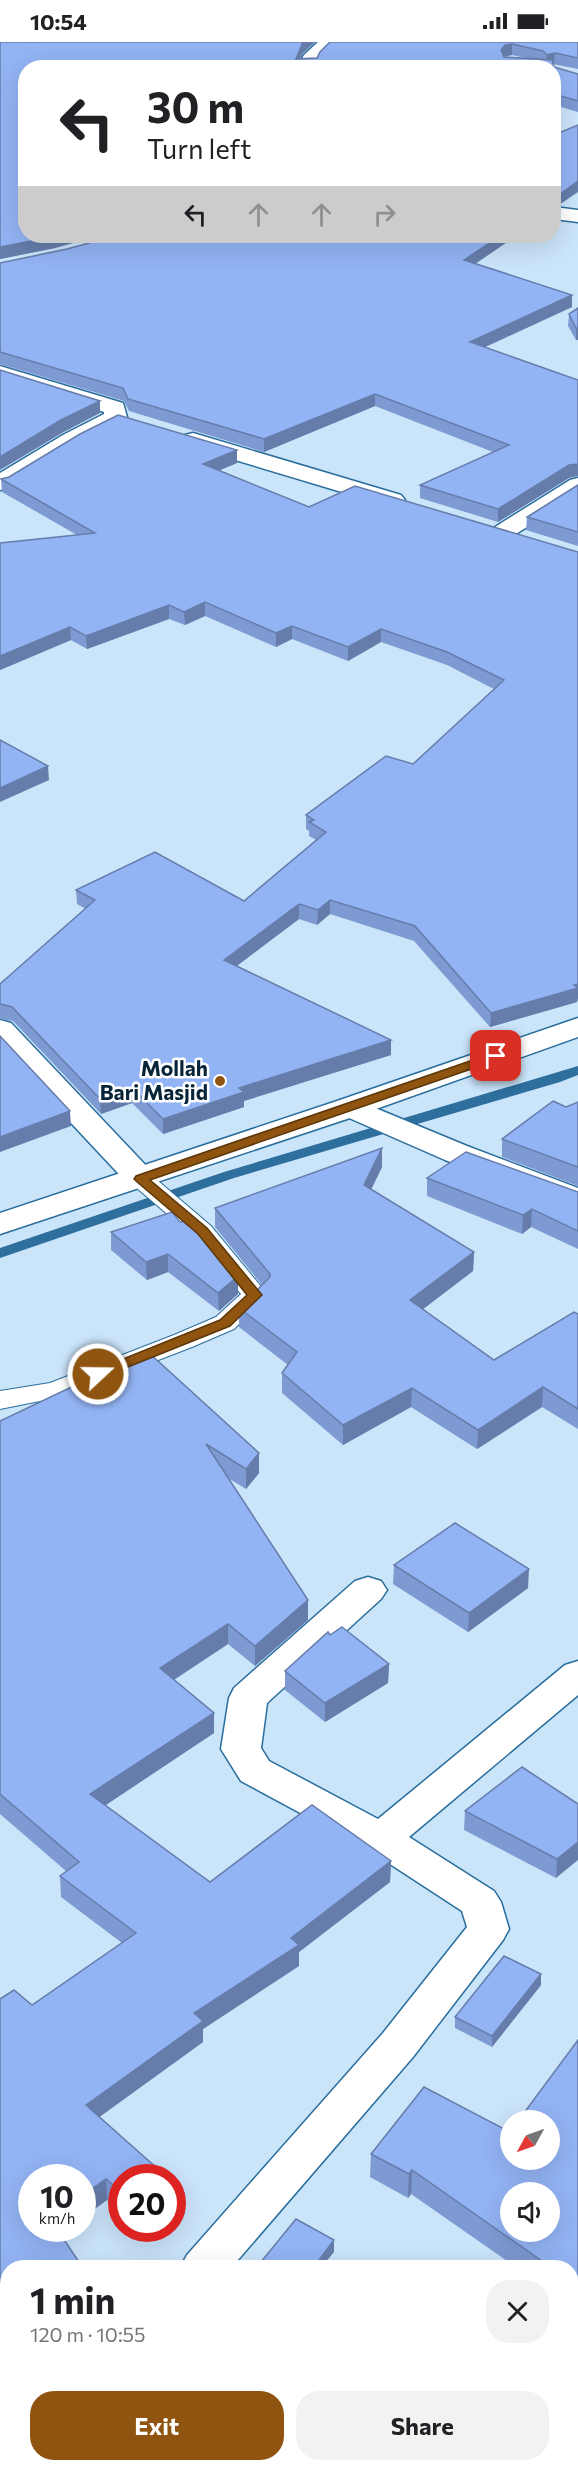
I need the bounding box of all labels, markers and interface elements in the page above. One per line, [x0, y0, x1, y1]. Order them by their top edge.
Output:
text: 10:54 [30, 8, 87, 35]
text: 30 m [147, 80, 244, 132]
icon: left [48, 84, 126, 162]
text: Turn left [147, 132, 251, 165]
icon: left [179, 198, 212, 231]
icon: ahead [242, 198, 275, 231]
icon: ahead [305, 198, 338, 231]
icon: right [368, 198, 401, 231]
pin [470, 1030, 521, 1081]
icon: arrive [479, 1039, 512, 1072]
place label: Mollah Bari Masjid [100, 1055, 208, 1104]
marker: Mollah Bari Masjid [213, 1074, 227, 1088]
position arrow [66, 1342, 130, 1406]
north arrow [500, 2110, 560, 2170]
map controls [500, 2110, 560, 2242]
speed limit sign: 20 [108, 2164, 186, 2242]
text: 10 [40, 2177, 74, 2214]
button: sound [500, 2182, 560, 2242]
text: km/h [39, 2209, 75, 2227]
text: 1 min [30, 2277, 115, 2321]
button: close [486, 2280, 549, 2343]
text: 120 m · 10:55 [30, 2322, 146, 2346]
button: Exit [30, 2391, 284, 2460]
button: Share [296, 2391, 549, 2460]

